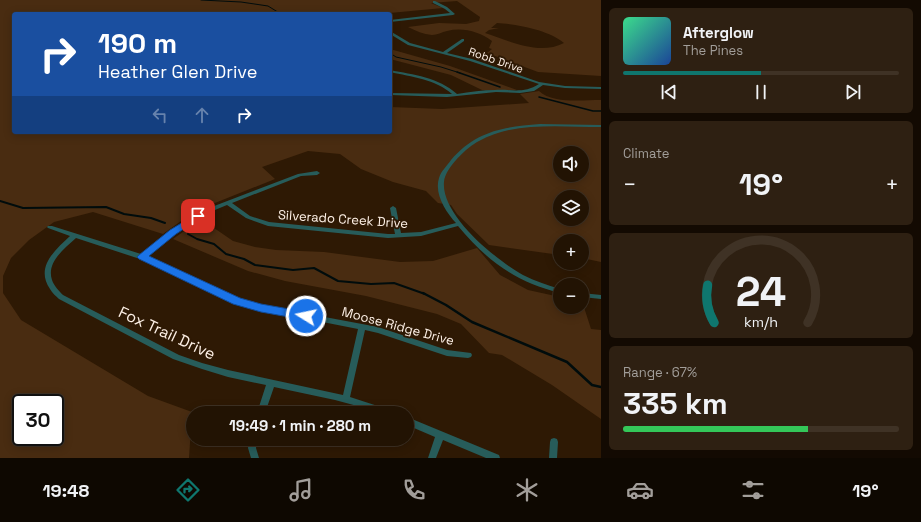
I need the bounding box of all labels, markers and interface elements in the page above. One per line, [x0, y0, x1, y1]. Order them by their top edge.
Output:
text: Afterglow [683, 23, 754, 42]
text: 190 m [98, 25, 177, 61]
icon: right [32, 28, 84, 80]
text: The Pines [683, 42, 743, 59]
street label: Robb Drive [467, 44, 525, 76]
text: Heather Glen Drive [98, 60, 257, 83]
icon: previous [658, 81, 680, 103]
icon: pause [750, 81, 772, 103]
icon: next [842, 81, 864, 103]
icon: left [149, 104, 171, 126]
icon: ahead [191, 104, 213, 126]
icon: right [233, 104, 255, 126]
text: Climate [623, 145, 669, 162]
map controls [553, 146, 589, 314]
button: sound [553, 146, 589, 182]
text: 19° [739, 165, 783, 204]
text: − [623, 170, 637, 198]
text: + [885, 170, 899, 198]
button: layers [553, 190, 589, 226]
pin [181, 199, 215, 233]
icon: arrive [187, 205, 209, 227]
street label: Silverado Creek Drive [277, 206, 409, 232]
button: + [553, 234, 589, 270]
text: 24 [736, 265, 786, 318]
button: − [553, 278, 589, 314]
position arrow [285, 295, 327, 337]
street label: Fox Trail Drive [115, 301, 219, 365]
street label: Moose Ridge Drive [340, 303, 456, 349]
text: km/h [744, 313, 778, 331]
text: Range · 67% [623, 364, 697, 381]
text: 335 km [623, 384, 728, 423]
speed limit sign: 30 [12, 394, 64, 446]
text: 19:49 · 1 min · 280 m [229, 416, 371, 435]
icon: directions [174, 476, 202, 504]
icon: music [287, 476, 315, 504]
icon: phone [400, 476, 428, 504]
icon: climate [513, 476, 541, 504]
icon: car [626, 476, 654, 504]
icon: filters [739, 476, 767, 504]
text: 19:48 [42, 479, 89, 502]
text: 19° [852, 479, 879, 502]

